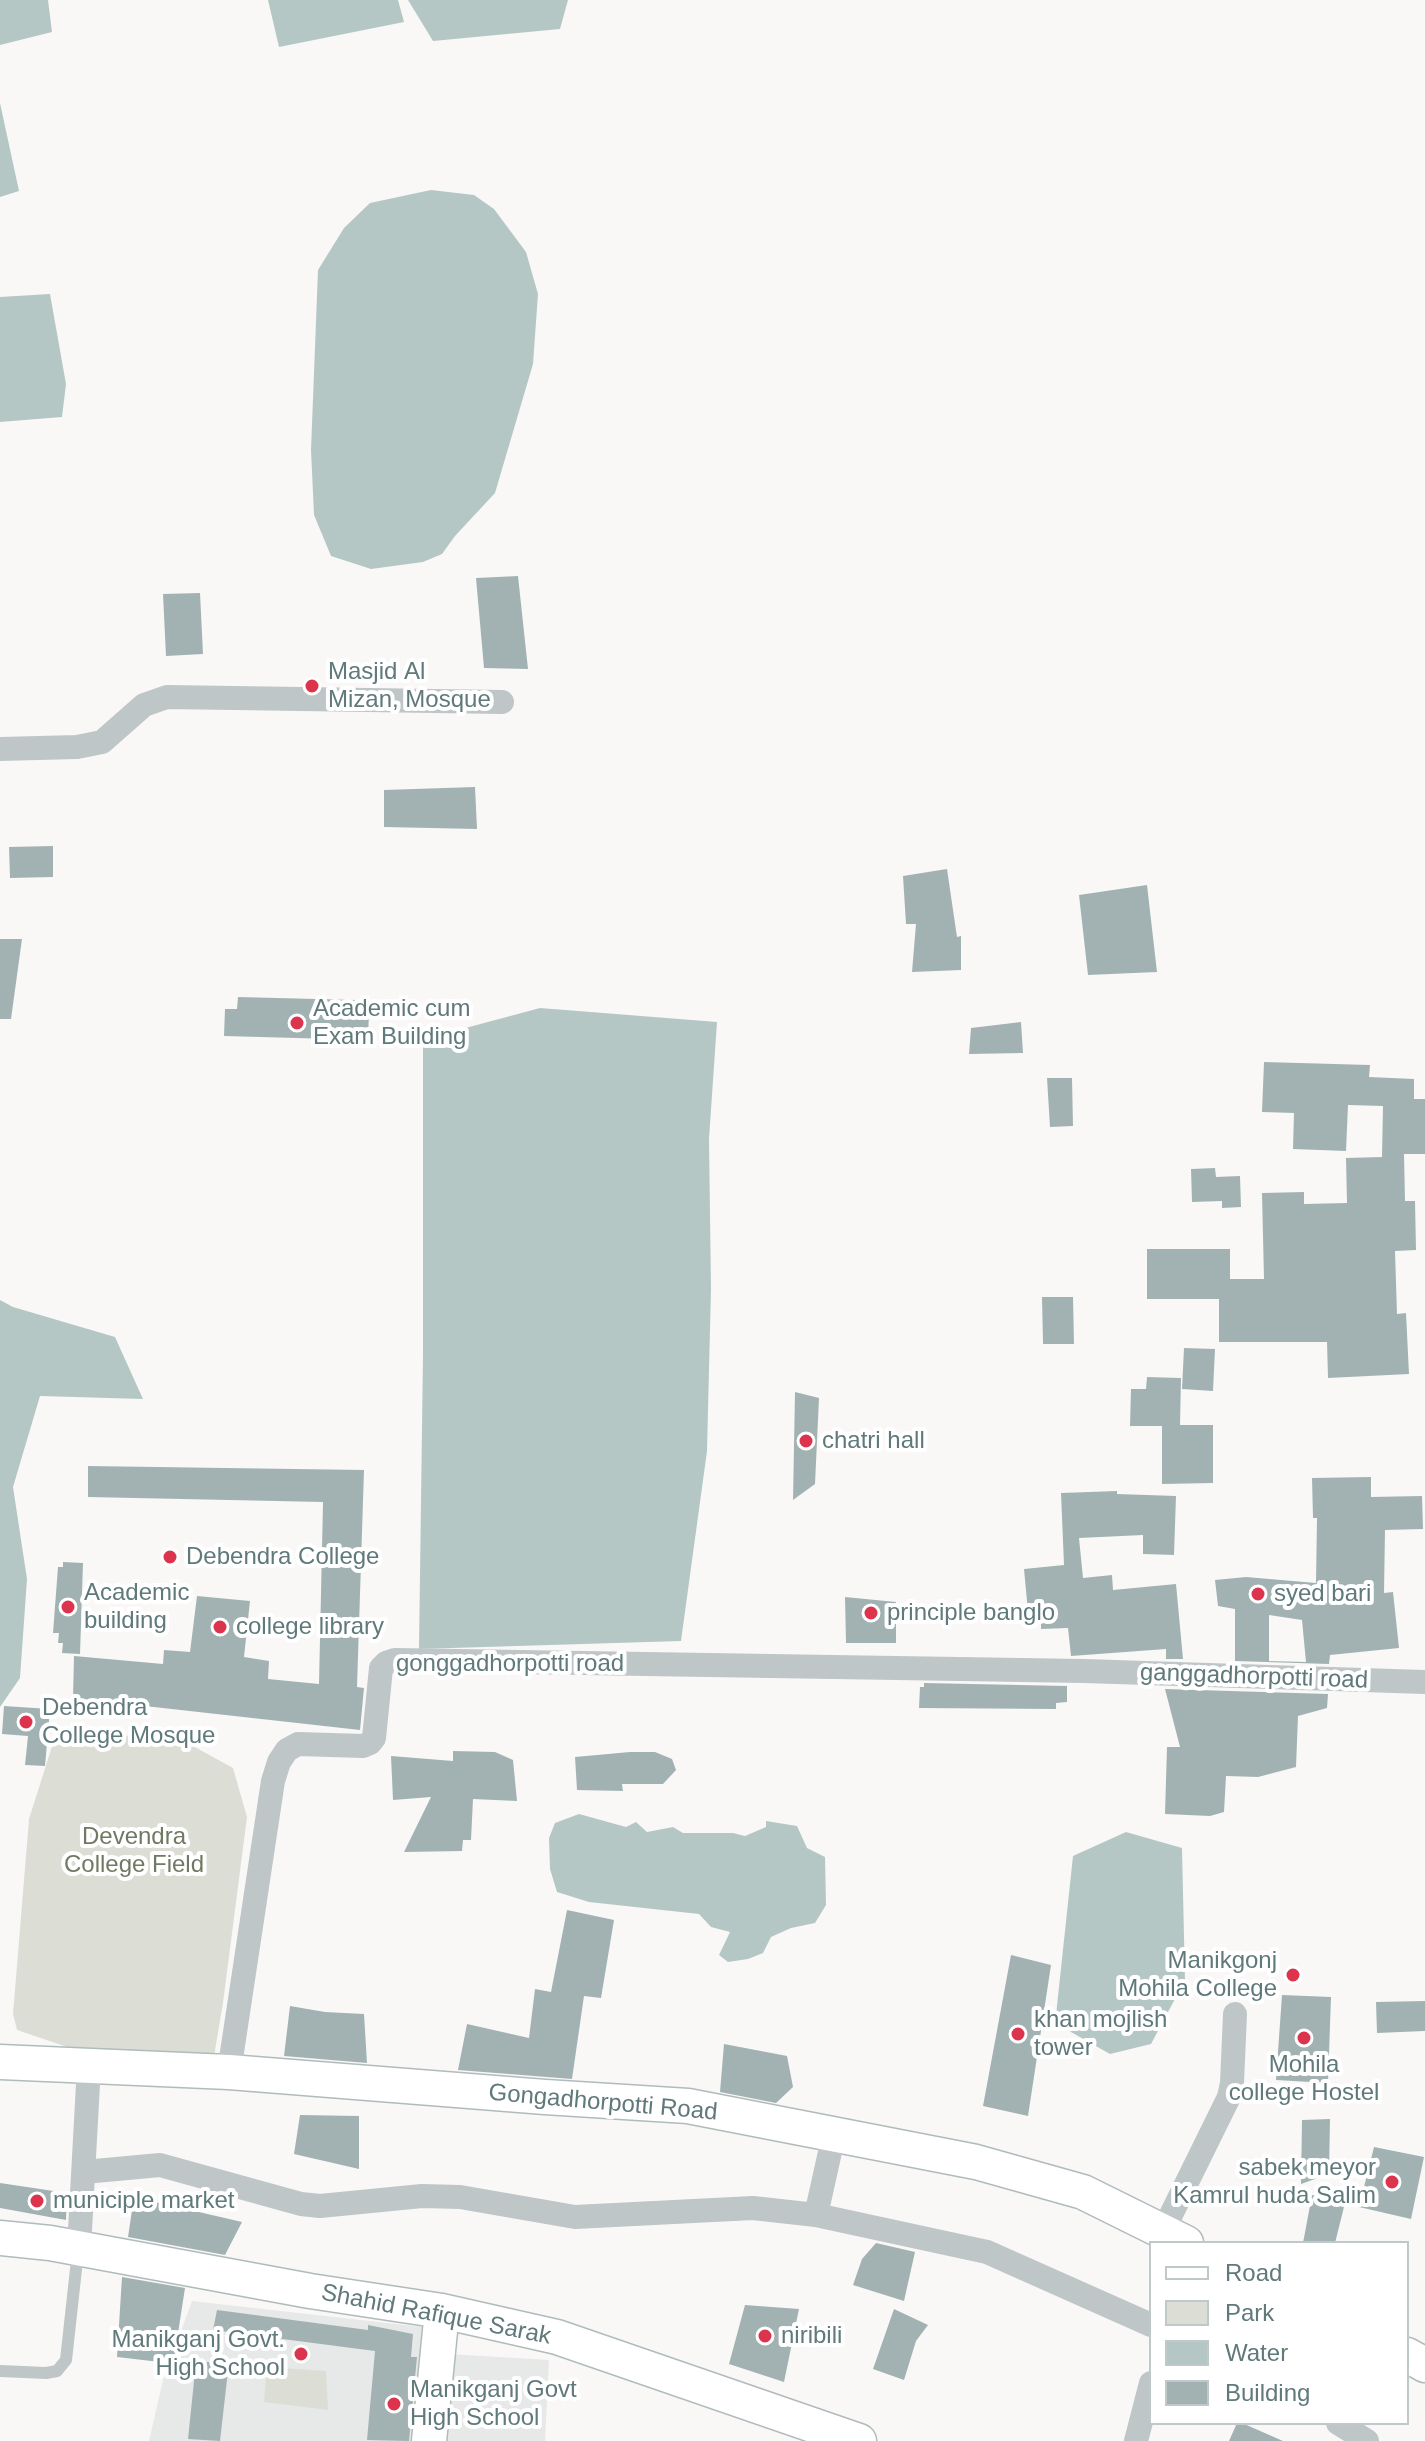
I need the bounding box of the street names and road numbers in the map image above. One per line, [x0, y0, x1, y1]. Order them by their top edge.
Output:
street label: gonggadhorpotti road [396, 1650, 624, 1678]
street label: ganggadhorpotti road [1139, 1659, 1369, 1695]
street label: Gongadhorpotti Road [487, 2079, 719, 2127]
street label: Shahid Rafique Sarak [319, 2279, 553, 2351]

